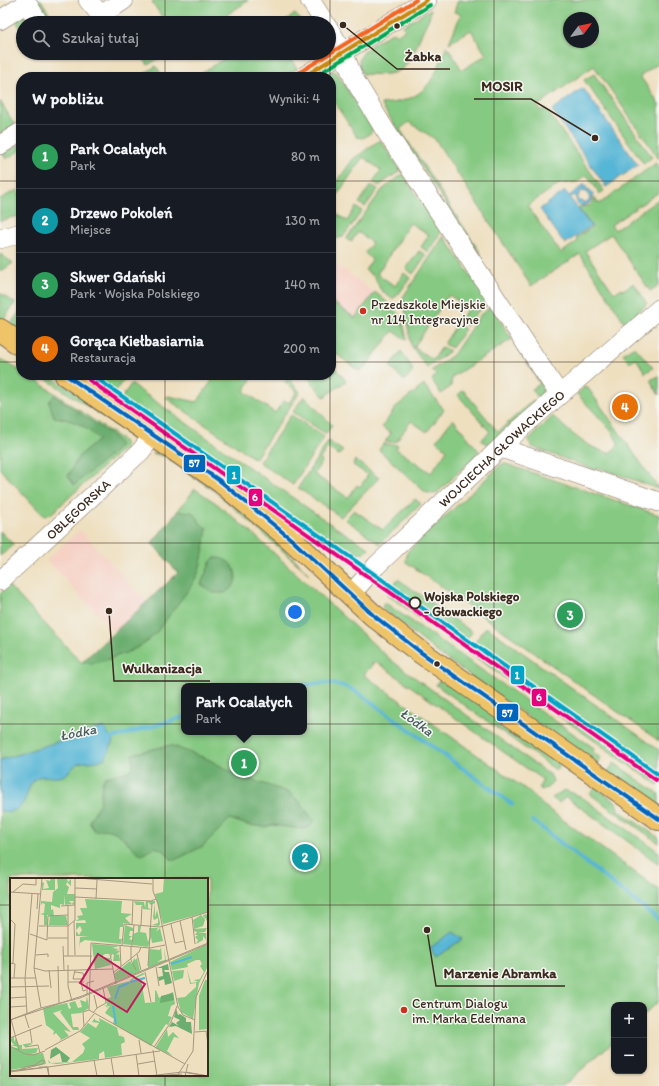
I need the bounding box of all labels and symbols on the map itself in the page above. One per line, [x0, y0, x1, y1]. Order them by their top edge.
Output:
north arrow [563, 12, 599, 48]
unlabelled marker [392, 21, 402, 31]
callout: Żabka [397, 43, 450, 69]
text: Żabka [405, 48, 441, 65]
callout: MOSIR [474, 73, 531, 99]
text: MOSIR [481, 78, 523, 95]
place label: Przedszkole Miejskie nr 114 Integracyjne [371, 297, 486, 327]
marker: Przedszkole Miejskie nr 114 Integracyjne [358, 306, 368, 316]
street label: WOJCIECHA GŁOWACKIEGO [436, 387, 568, 510]
pin: 4 [612, 392, 638, 422]
line badge: 57 [183, 454, 206, 473]
text: 57 [188, 457, 200, 470]
line badge: 1 [226, 465, 241, 485]
text: 1 [231, 469, 237, 482]
street label: OBLĘGORSKA [43, 476, 114, 543]
line badge: 6 [248, 488, 263, 507]
text: 6 [252, 491, 258, 504]
place label: Wojska Polskiego - Głowackiego [424, 589, 520, 620]
marker: Wojska Polskiego - Głowackiego [408, 596, 422, 610]
pin: 3 [557, 600, 583, 630]
your location [285, 602, 305, 622]
callout: Wulkanizacja [114, 655, 210, 681]
unlabelled marker [432, 659, 442, 669]
text: Wulkanizacja [122, 660, 202, 677]
line badge: 1 [510, 665, 525, 685]
text: 1 [514, 669, 520, 682]
line badge: 6 [531, 688, 547, 707]
text: 6 [536, 691, 542, 704]
line badge: 57 [496, 703, 519, 722]
water label: Łódka [397, 705, 437, 740]
text: 57 [501, 707, 513, 720]
water label: Łódka [58, 721, 98, 744]
pin: 1 [231, 748, 257, 778]
pin: 2 [292, 842, 318, 872]
inset map [10, 878, 208, 1076]
callout: Marzenie Abramka [436, 960, 565, 986]
text: Marzenie Abramka [444, 965, 557, 982]
place label: Centrum Dialogu im. Marka Edelmana [412, 996, 526, 1026]
marker: Centrum Dialogu im. Marka Edelmana [399, 1005, 409, 1015]

